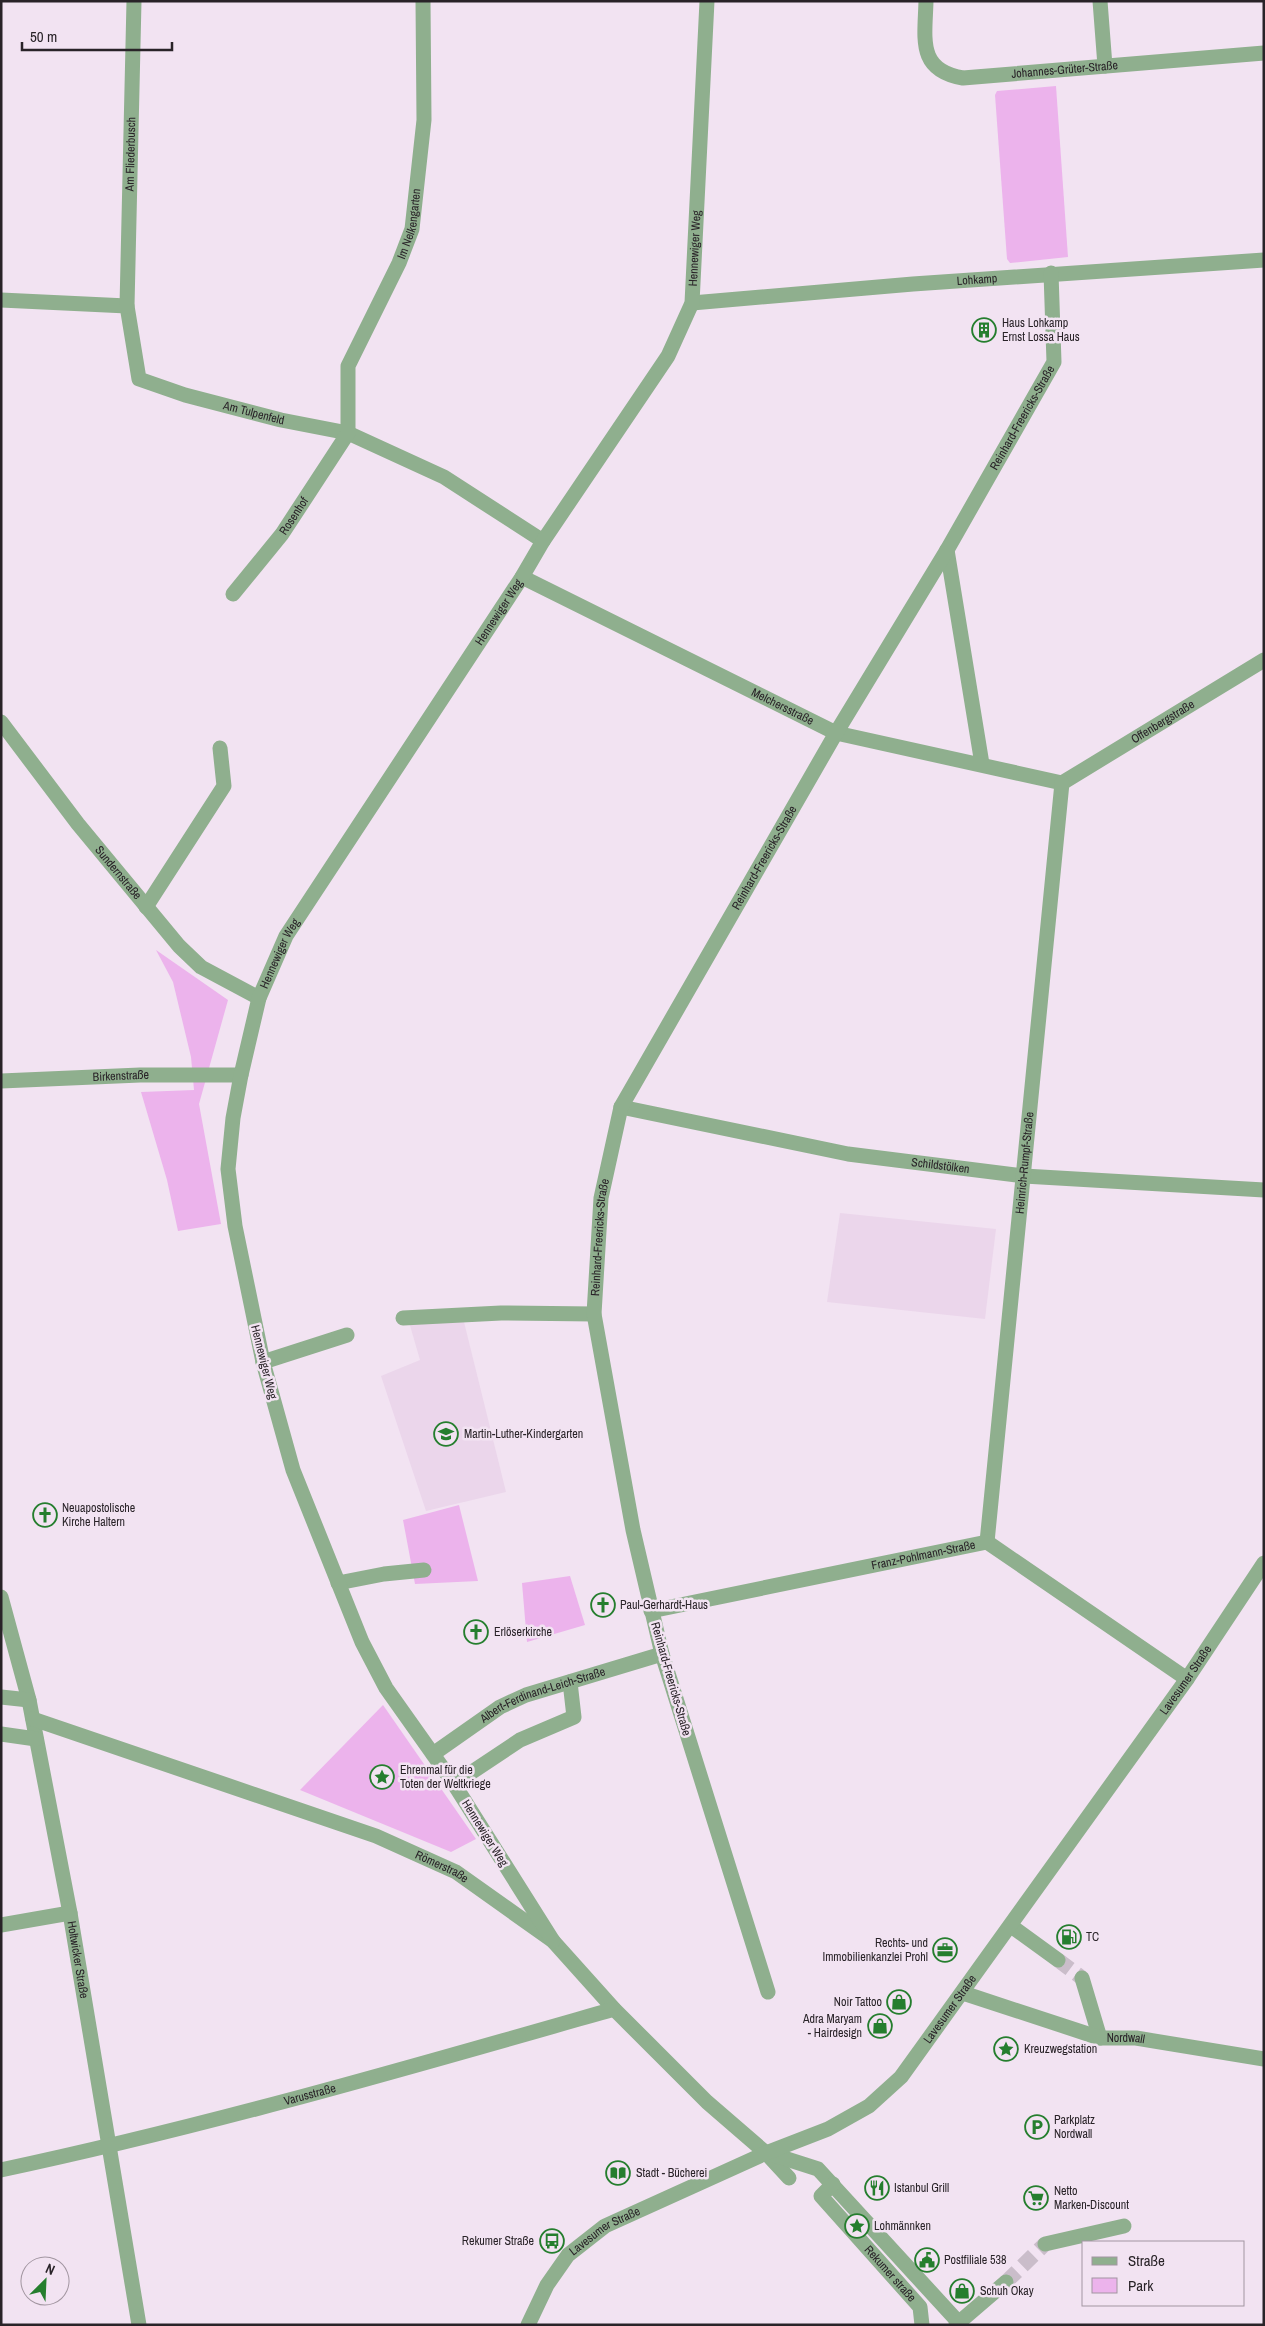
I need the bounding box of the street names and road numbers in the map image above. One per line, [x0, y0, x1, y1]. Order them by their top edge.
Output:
street label: Johannes-Grüter-Straße [1011, 57, 1119, 82]
street label: Am Fliederbusch [122, 117, 139, 192]
street label: Im Nelkengarten [393, 188, 424, 261]
street label: Hennewiger Weg [685, 209, 705, 287]
street label: Lohkamp [956, 270, 998, 289]
street label: Reinhard-Freericks-Straße [986, 363, 1058, 473]
street label: Am Tulpenfeld [221, 397, 286, 428]
street label: Rosenhof [276, 494, 312, 538]
street label: Hennewiger Weg [471, 576, 527, 648]
street label: Melchersstraße [749, 684, 817, 729]
street label: Offenbergstraße [1128, 696, 1198, 747]
street label: Reinhard-Freericks-Straße [728, 803, 801, 913]
street label: Sundernstraße [91, 842, 145, 903]
street label: Hennewiger Weg [256, 915, 304, 991]
street label: Birkenstraße [92, 1067, 149, 1085]
street label: Heinrich-Rumpf-Straße [1011, 1111, 1037, 1215]
street label: Schildstölken [910, 1154, 971, 1177]
street label: Reinhard-Freericks-Straße [587, 1177, 613, 1296]
street label: Hennewiger Weg [247, 1323, 281, 1401]
street label: Franz-Pohlmann-Straße [870, 1537, 977, 1574]
street label: Reinhard-Freericks-Straße [647, 1620, 695, 1738]
street label: Lavesumer Straße [1156, 1642, 1215, 1718]
street label: Albert-Ferdinand-Leich-Straße [476, 1664, 607, 1727]
street label: Hennewiger Weg [458, 1797, 512, 1870]
street label: Römerstraße [413, 1847, 472, 1886]
street label: Holtwicker Straße [63, 1920, 92, 2000]
street label: Lavesumer Straße [920, 1971, 980, 2047]
street label: Nordwall [1107, 2030, 1146, 2047]
street label: Varusstraße [282, 2080, 338, 2109]
street label: Lavesumer Straße [566, 2203, 643, 2259]
street label: Rekumer straße [861, 2242, 920, 2305]

